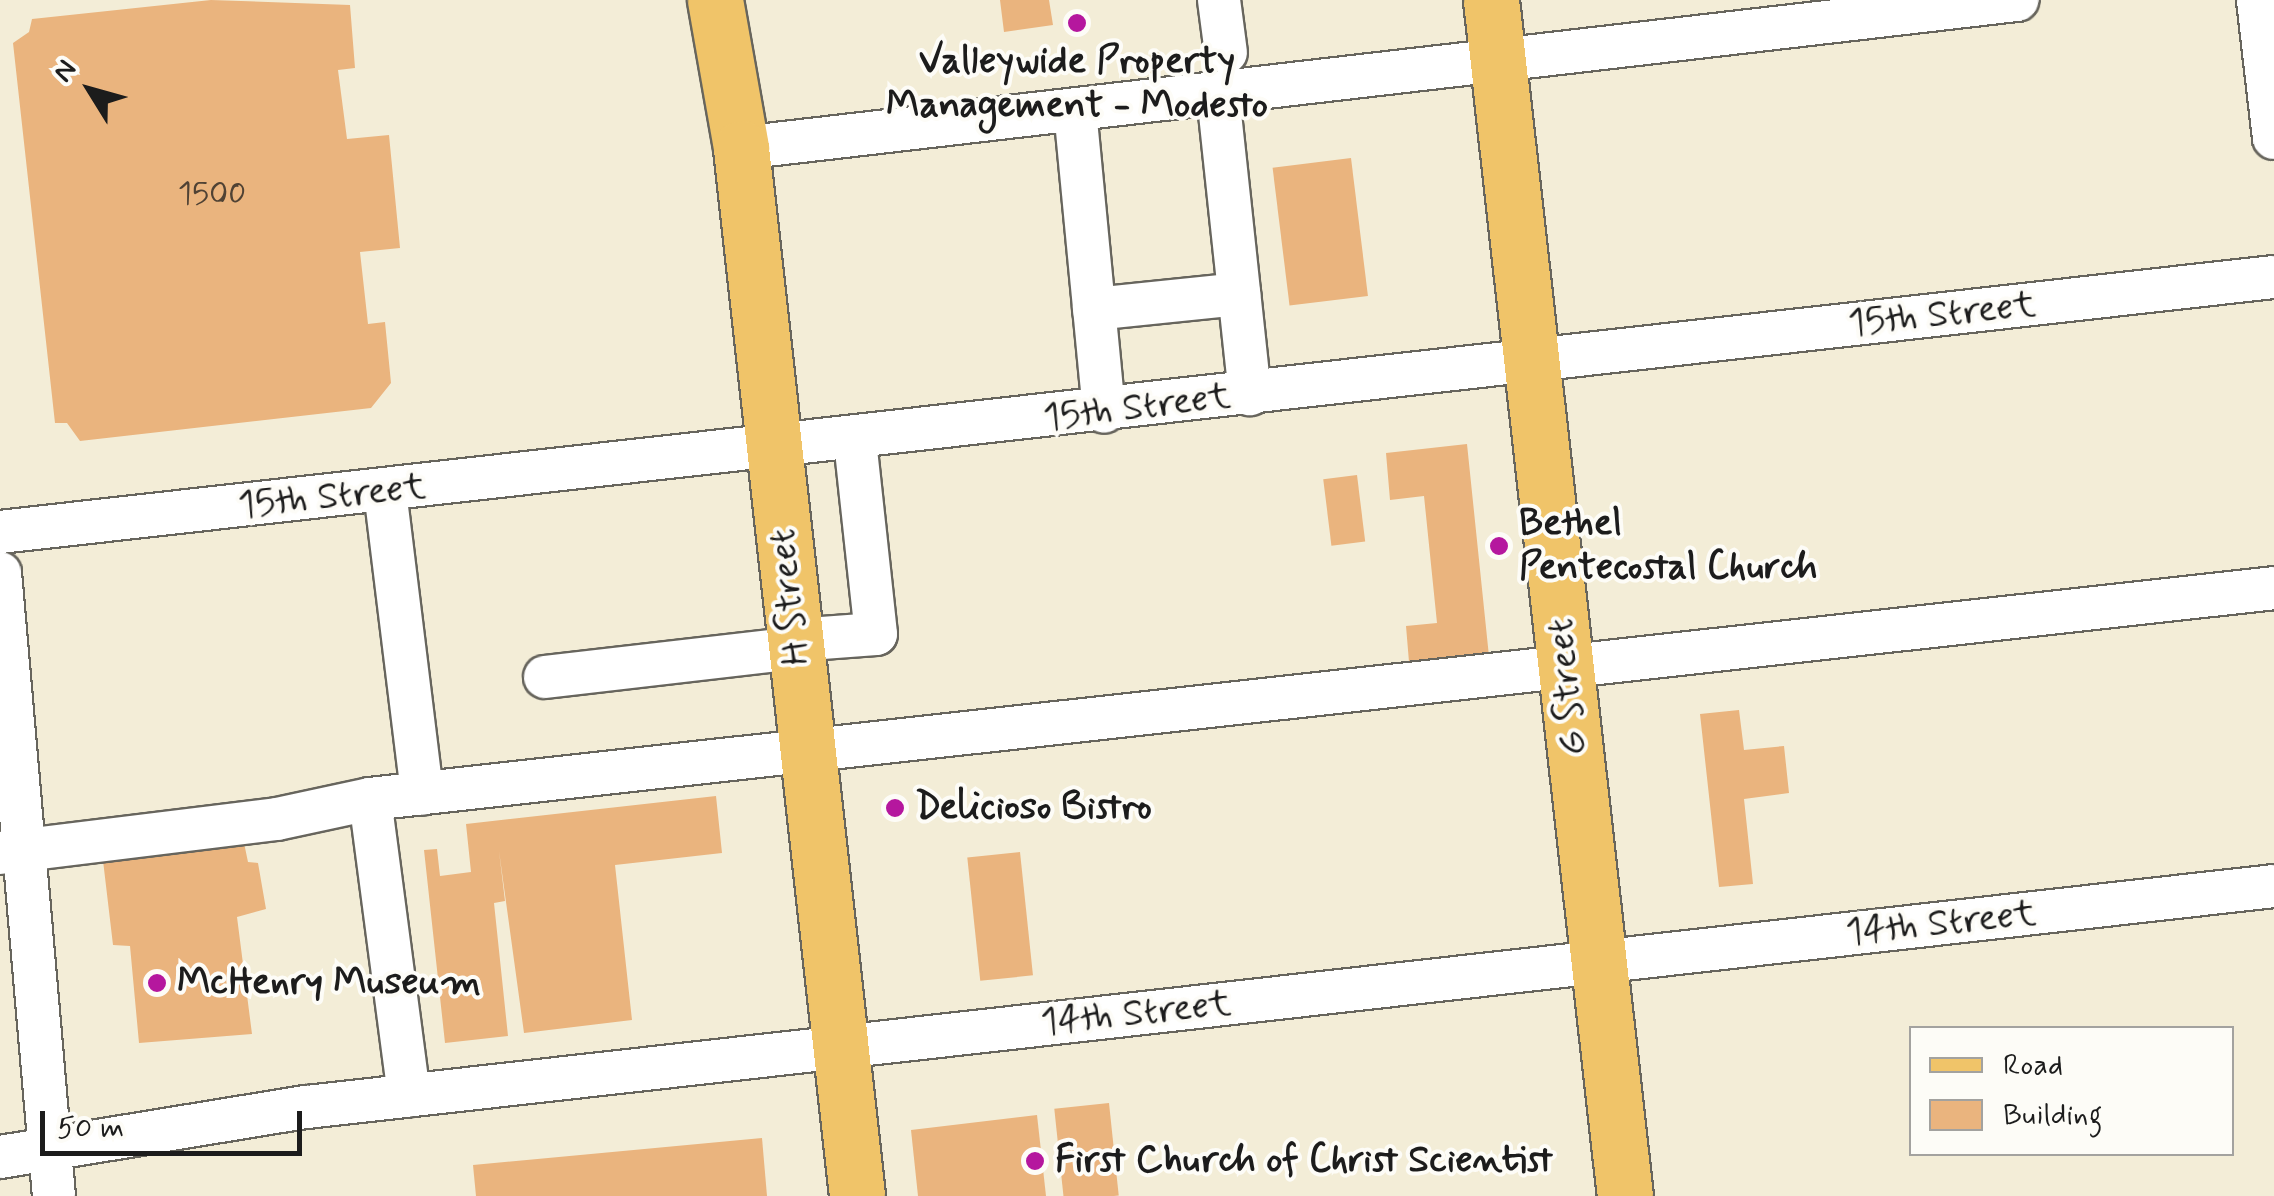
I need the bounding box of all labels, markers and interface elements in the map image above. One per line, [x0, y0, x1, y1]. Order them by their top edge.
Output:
marker: Valleywide Property Management - Modesto [1066, 12, 1088, 34]
place label: Valleywide Property Management - Modesto [886, 39, 1268, 128]
north arrow [40, 40, 140, 140]
text: N [45, 53, 86, 90]
house number: 1500 [178, 175, 246, 213]
street label: 15th Street [1846, 282, 2038, 348]
street label: 15th Street [1041, 374, 1233, 442]
street label: 15th Street [236, 464, 428, 530]
place label: Bethel Pentecostal Church [1519, 501, 1827, 590]
street label: H Street [760, 523, 820, 671]
marker: Bethel Pentecostal Church [1488, 535, 1510, 557]
street label: G Street [1538, 613, 1598, 761]
place label: Delicioso Bistro [915, 785, 1151, 831]
marker: Delicioso Bistro [884, 797, 906, 819]
street label: 14th Street [1844, 891, 2038, 957]
place label: McHenry Museum [177, 960, 481, 1006]
marker: McHenry Museum [146, 972, 168, 994]
street label: 14th Street [1039, 981, 1233, 1047]
legend [1909, 1026, 2234, 1156]
text: Road [2003, 1046, 2063, 1085]
scale bar [45, 1091, 308, 1153]
text: Building [2003, 1096, 2102, 1135]
text: 50 m [57, 1109, 124, 1148]
place label: First Church of Christ Scientist [1055, 1138, 1563, 1184]
marker: First Church of Christ Scientist [1024, 1150, 1046, 1172]

